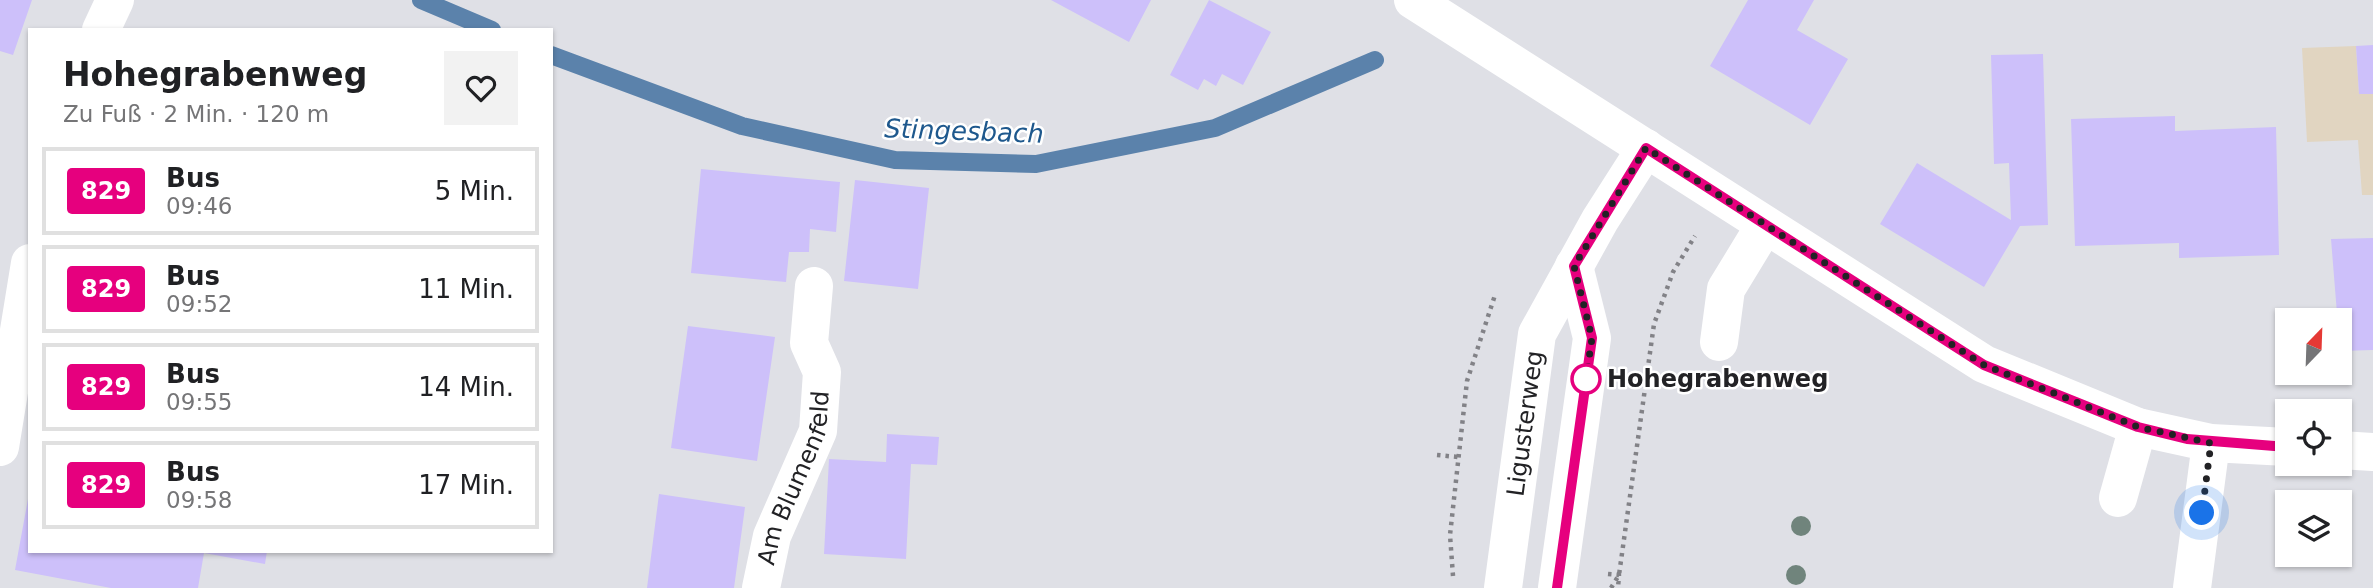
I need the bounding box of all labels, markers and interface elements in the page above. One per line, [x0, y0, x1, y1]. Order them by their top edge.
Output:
button: heart [444, 51, 518, 125]
text: Hohegrabenweg [63, 55, 367, 94]
text: Zu Fuß · 2 Min. · 120 m [63, 101, 329, 127]
water label: Stingesbach [884, 113, 1044, 149]
text: Bus [166, 163, 220, 193]
text: 5 Min. [435, 176, 514, 206]
text: 829 [81, 177, 131, 205]
text: 09:46 [166, 193, 232, 219]
text: Bus [166, 261, 220, 291]
text: 11 Min. [418, 274, 514, 304]
text: 829 [81, 275, 131, 303]
text: 09:52 [166, 291, 232, 317]
north arrow [2275, 308, 2352, 385]
map controls [2275, 308, 2352, 567]
street label: Ligusterweg [1501, 349, 1549, 498]
text: Bus [166, 359, 220, 389]
marker: Hohegrabenweg [1571, 364, 1601, 394]
place label: Hohegrabenweg [1607, 365, 1828, 393]
text: 14 Min. [418, 372, 514, 402]
text: 829 [81, 373, 131, 401]
text: 09:55 [166, 389, 232, 415]
street label: Am Blumenfeld [752, 390, 835, 568]
button: locate [2275, 399, 2352, 476]
text: Bus [166, 457, 220, 487]
text: 17 Min. [418, 470, 514, 500]
text: 829 [81, 471, 131, 499]
text: 09:58 [166, 487, 232, 513]
button: layers [2275, 490, 2352, 567]
your location [2184, 495, 2219, 530]

